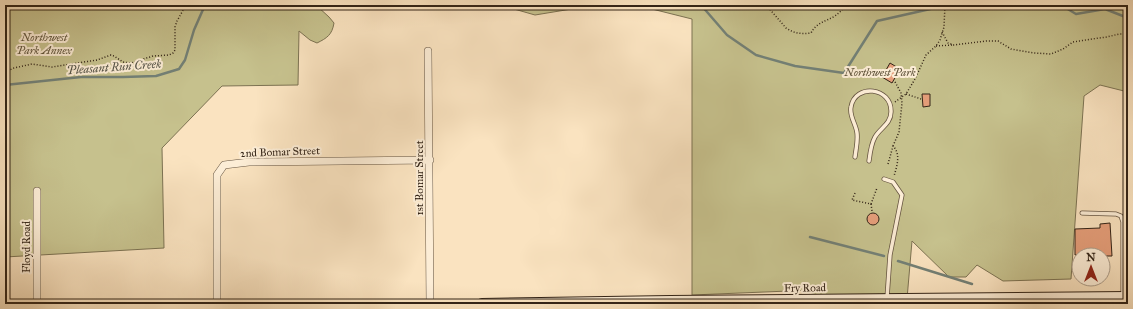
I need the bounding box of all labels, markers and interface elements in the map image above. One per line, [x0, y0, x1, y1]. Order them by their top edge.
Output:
park label: Northwest Park Annex [16, 31, 72, 57]
water label: Pleasant Run Creek [66, 57, 162, 77]
park label: Northwest Park [843, 66, 916, 79]
street label: 1st Bomar Street [413, 140, 426, 216]
street label: 2nd Bomar Street [240, 144, 320, 160]
street label: Floyd Road [20, 221, 33, 273]
north arrow [1071, 247, 1111, 287]
text: N [1086, 251, 1096, 264]
street label: Fry Road [784, 281, 827, 295]

